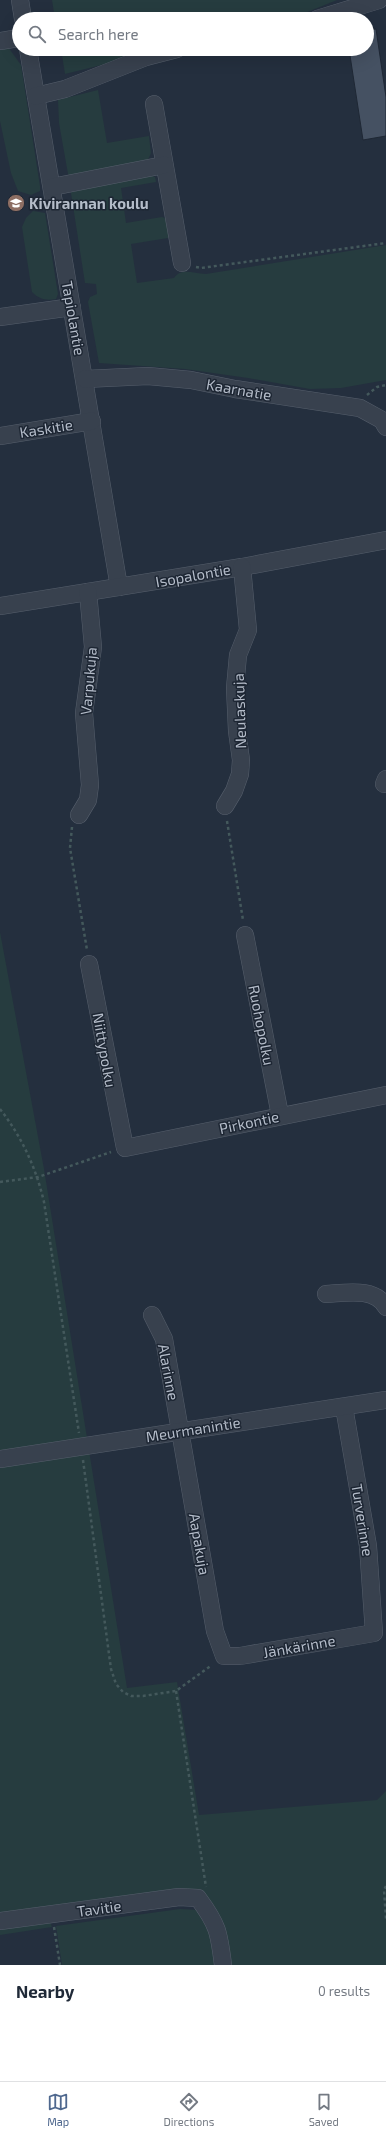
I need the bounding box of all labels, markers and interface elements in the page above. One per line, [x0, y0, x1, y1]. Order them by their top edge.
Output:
search box [12, 12, 374, 56]
icon: search [26, 23, 48, 45]
text: Search here [58, 25, 139, 43]
school or university icon: Kivirannan koulu [6, 193, 26, 213]
place label: Kivirannan koulu [29, 194, 149, 212]
street label: Tapiolantie [59, 279, 89, 357]
street label: Kaarnatie [205, 374, 273, 404]
street label: Kaskitie [18, 415, 74, 441]
street label: Isopalontie [154, 560, 232, 590]
street label: Varpukuja [76, 646, 101, 716]
street label: Neulaskuja [229, 673, 250, 749]
street label: Ruohopolku [245, 983, 279, 1067]
street label: Niittypolku [90, 1011, 120, 1089]
street label: Pirkontie [217, 1107, 281, 1137]
street label: Alarinne [155, 1342, 183, 1402]
street label: Meurmanintie [144, 1413, 242, 1445]
street label: Turverinne [348, 1482, 378, 1558]
street label: Aapakuja [185, 1512, 214, 1577]
street label: Jänkärinne [261, 1631, 337, 1661]
street label: Tavitie [76, 1896, 122, 1920]
text: Nearby [16, 1981, 74, 2001]
text: 0 results [318, 1983, 370, 1999]
tab: Map [47, 2091, 69, 2128]
tab: Directions [164, 2091, 214, 2128]
tab: Saved [309, 2091, 339, 2128]

